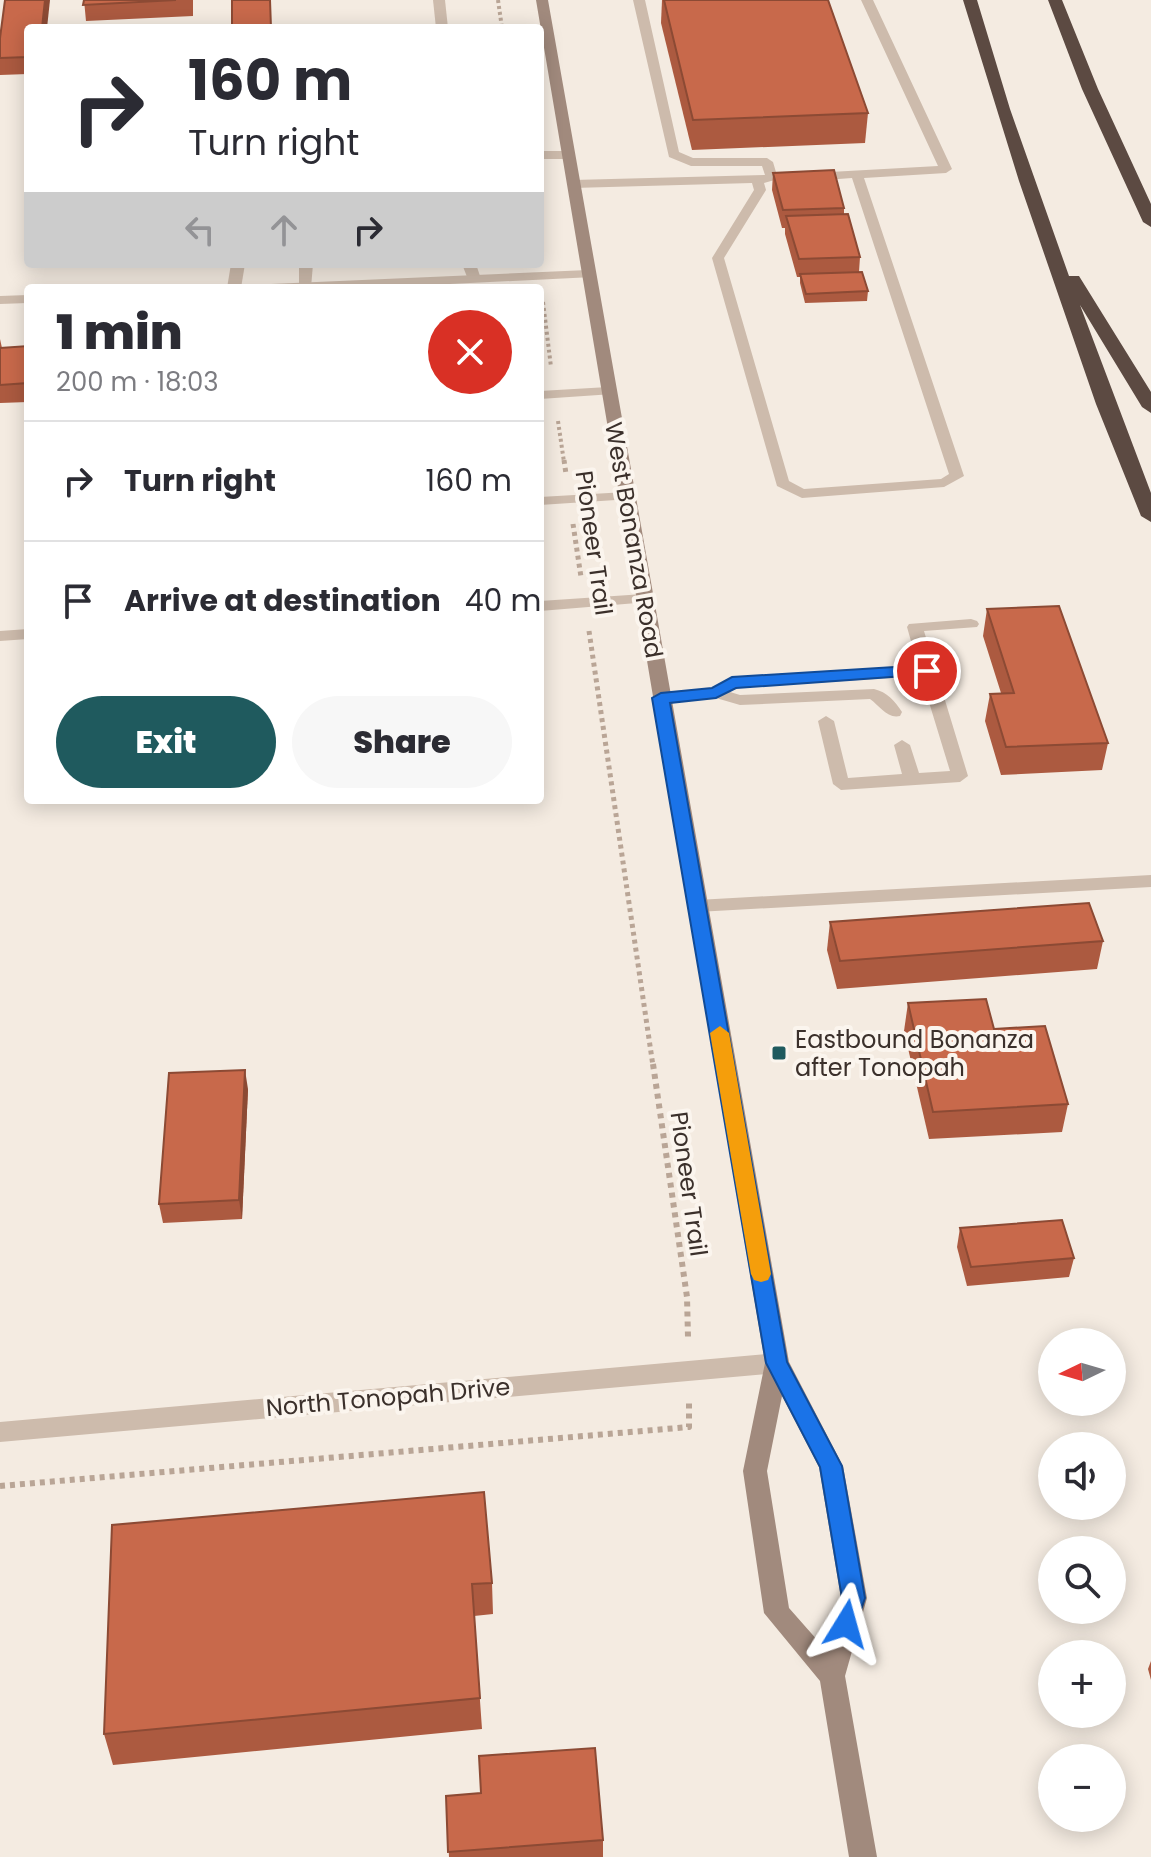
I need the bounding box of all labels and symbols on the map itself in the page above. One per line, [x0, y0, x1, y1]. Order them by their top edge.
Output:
street label: West Bonanza Road [597, 419, 671, 661]
street label: Pioneer Trail [568, 469, 620, 617]
pin [893, 637, 961, 705]
place label: Eastbound Bonanza after Tonopah [795, 1023, 1034, 1084]
marker: Eastbound Bonanza after Tonopah [770, 1044, 788, 1062]
street label: Pioneer Trail [663, 1110, 715, 1258]
north arrow [1038, 1328, 1126, 1416]
street label: North Tonopah Drive [264, 1370, 512, 1424]
position arrow [804, 1582, 888, 1666]

